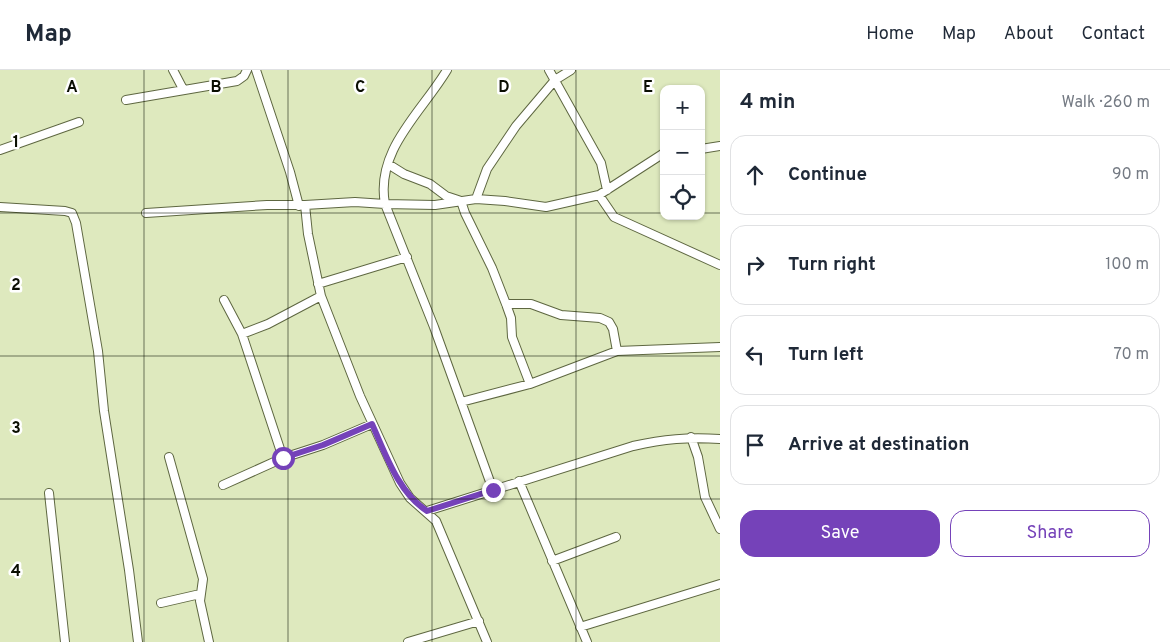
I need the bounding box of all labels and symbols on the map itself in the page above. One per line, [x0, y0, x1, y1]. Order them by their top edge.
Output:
text: A [66, 78, 78, 98]
text: B [210, 78, 222, 98]
text: C [355, 78, 365, 98]
text: D [498, 78, 510, 98]
text: E [643, 78, 653, 98]
text: 1 [13, 133, 19, 153]
text: 2 [11, 276, 21, 296]
text: 3 [11, 419, 21, 439]
route start [272, 447, 295, 470]
route end [482, 479, 505, 502]
text: 4 [11, 562, 21, 582]

